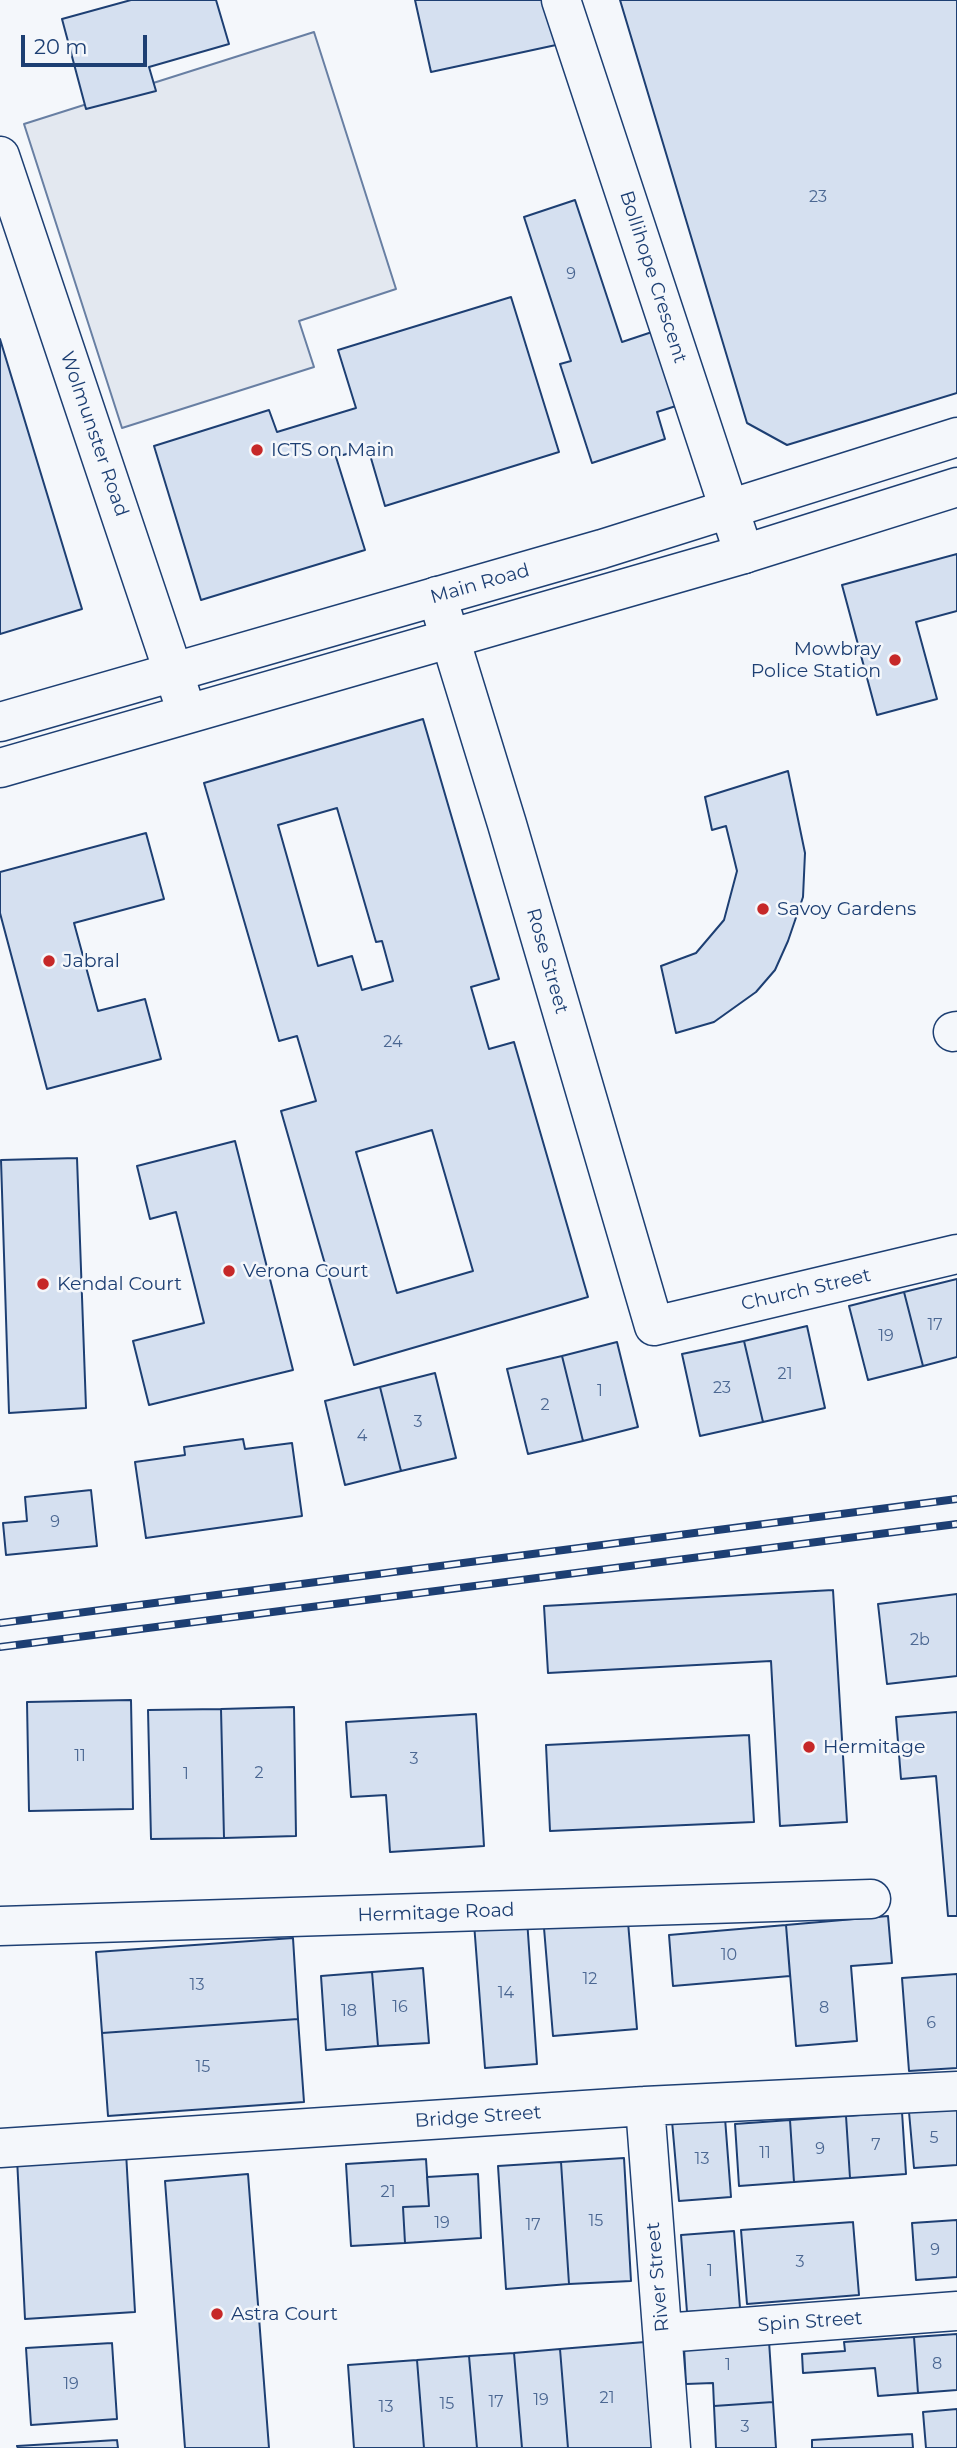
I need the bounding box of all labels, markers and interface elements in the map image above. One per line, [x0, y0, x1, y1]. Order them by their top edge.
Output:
scale bar [24, 21, 150, 65]
text: 20 m [34, 34, 88, 59]
house number: 23 [809, 187, 827, 207]
street label: Bollihope Crescent [614, 188, 692, 366]
house number: 9 [566, 264, 576, 284]
street label: Wolmunster Road [55, 348, 133, 520]
place label: ICTS on Main [271, 439, 394, 461]
marker: ICTS on Main [249, 442, 265, 458]
street label: Main Road [428, 559, 532, 609]
place label: Mowbray Police Station [751, 638, 881, 682]
marker: Mowbray Police Station [887, 652, 903, 668]
place label: Savoy Gardens [777, 898, 916, 920]
marker: Savoy Gardens [755, 901, 771, 917]
street label: Rose Street [521, 906, 573, 1016]
place label: Jabral [63, 950, 120, 972]
marker: Jabral [41, 953, 57, 969]
house number: 24 [383, 1032, 403, 1052]
place label: Verona Court [243, 1260, 368, 1282]
marker: Verona Court [221, 1263, 237, 1279]
street label: Church Street [739, 1264, 873, 1316]
place label: Kendal Court [57, 1273, 182, 1295]
marker: Kendal Court [35, 1276, 51, 1292]
house number: 17 [927, 1315, 943, 1335]
house number: 19 [878, 1326, 894, 1346]
house number: 21 [778, 1364, 792, 1384]
house number: 23 [713, 1378, 731, 1398]
house number: 1 [597, 1381, 603, 1401]
house number: 2 [540, 1395, 550, 1415]
house number: 3 [413, 1412, 423, 1432]
house number: 4 [357, 1426, 367, 1446]
house number: 9 [50, 1512, 60, 1532]
house number: 2b [910, 1630, 930, 1650]
place label: Hermitage [823, 1736, 926, 1758]
marker: Hermitage [801, 1739, 817, 1755]
house number: 11 [74, 1746, 86, 1766]
house number: 3 [409, 1749, 419, 1769]
house number: 2 [254, 1763, 264, 1783]
house number: 1 [183, 1764, 189, 1784]
street label: Hermitage Road [357, 1899, 515, 1927]
house number: 10 [721, 1945, 737, 1965]
house number: 12 [583, 1969, 597, 1989]
house number: 13 [190, 1975, 204, 1995]
house number: 14 [498, 1983, 514, 2003]
house number: 16 [392, 1997, 408, 2017]
house number: 8 [819, 1998, 829, 2018]
house number: 18 [341, 2001, 357, 2021]
house number: 6 [926, 2013, 936, 2033]
house number: 15 [196, 2057, 210, 2077]
street label: Bridge Street [414, 2101, 542, 2133]
house number: 5 [929, 2128, 939, 2148]
house number: 7 [871, 2135, 881, 2155]
house number: 9 [815, 2139, 825, 2159]
house number: 11 [759, 2143, 771, 2163]
house number: 13 [695, 2149, 709, 2169]
house number: 21 [381, 2182, 395, 2202]
house number: 15 [589, 2211, 603, 2231]
house number: 19 [434, 2213, 450, 2233]
house number: 17 [525, 2215, 541, 2235]
street label: River Street [642, 2221, 674, 2333]
house number: 9 [930, 2240, 940, 2260]
house number: 3 [795, 2252, 805, 2272]
house number: 1 [707, 2261, 713, 2281]
place label: Astra Court [231, 2303, 338, 2325]
marker: Astra Court [209, 2306, 225, 2322]
street label: Spin Street [757, 2307, 863, 2337]
house number: 8 [932, 2354, 942, 2374]
house number: 1 [725, 2355, 731, 2375]
house number: 19 [63, 2374, 79, 2394]
house number: 21 [600, 2388, 614, 2408]
house number: 19 [533, 2390, 549, 2410]
house number: 17 [488, 2392, 504, 2412]
house number: 15 [440, 2394, 454, 2414]
house number: 13 [379, 2397, 393, 2417]
house number: 3 [740, 2417, 750, 2437]

